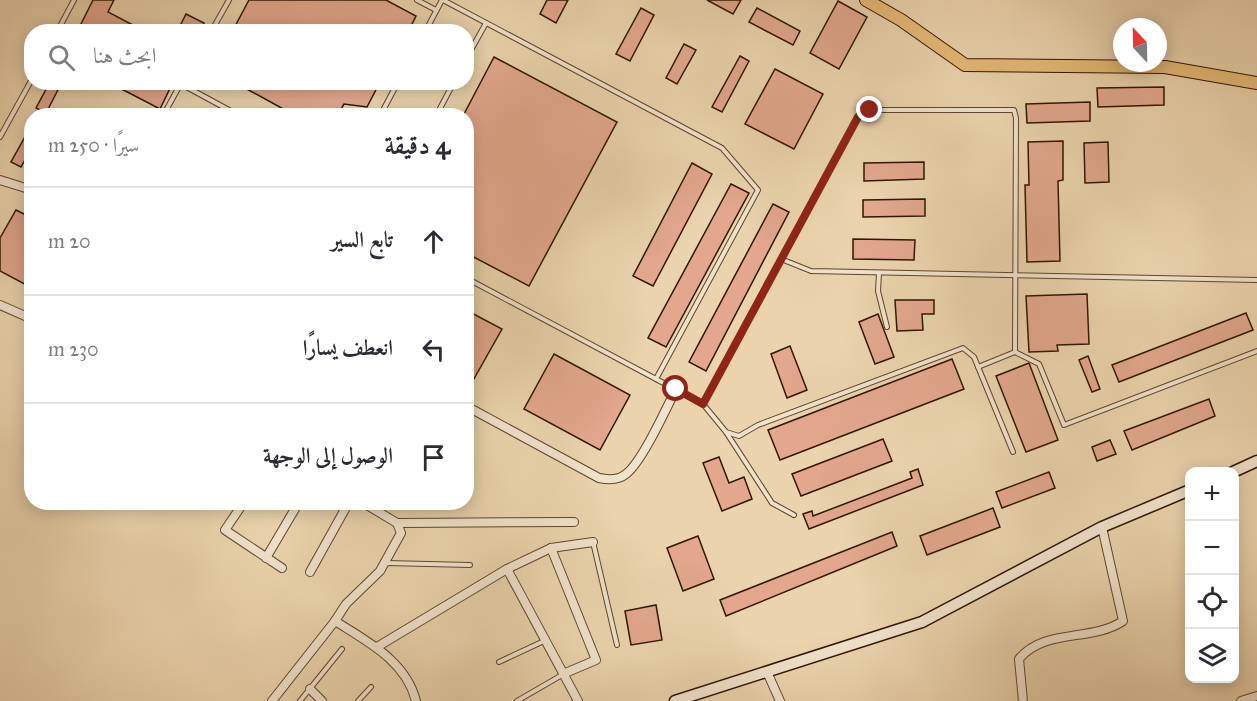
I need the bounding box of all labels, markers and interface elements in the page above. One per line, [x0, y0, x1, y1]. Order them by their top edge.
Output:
north arrow [1113, 18, 1167, 72]
search box [24, 24, 474, 90]
icon: search [45, 41, 78, 74]
text: ابحث هنا [93, 42, 156, 69]
route end [856, 96, 882, 122]
text: 4 دقيقة [385, 129, 450, 161]
text: سيرًا · 250 m [48, 133, 139, 157]
icon: ahead [417, 225, 450, 258]
text: تابع السير [331, 226, 393, 253]
text: 20 m [48, 229, 91, 253]
icon: left [417, 333, 450, 366]
text: انعطف يسارًا [303, 334, 393, 361]
text: 230 m [48, 337, 99, 361]
route start [662, 375, 688, 401]
icon: arrive [417, 441, 450, 474]
text: الوصول إلى الوجهة [263, 442, 393, 469]
map controls [1185, 467, 1239, 683]
button: + [1185, 467, 1239, 521]
button: − [1185, 521, 1239, 575]
button: locate [1185, 575, 1239, 629]
button: layers [1185, 629, 1239, 683]

